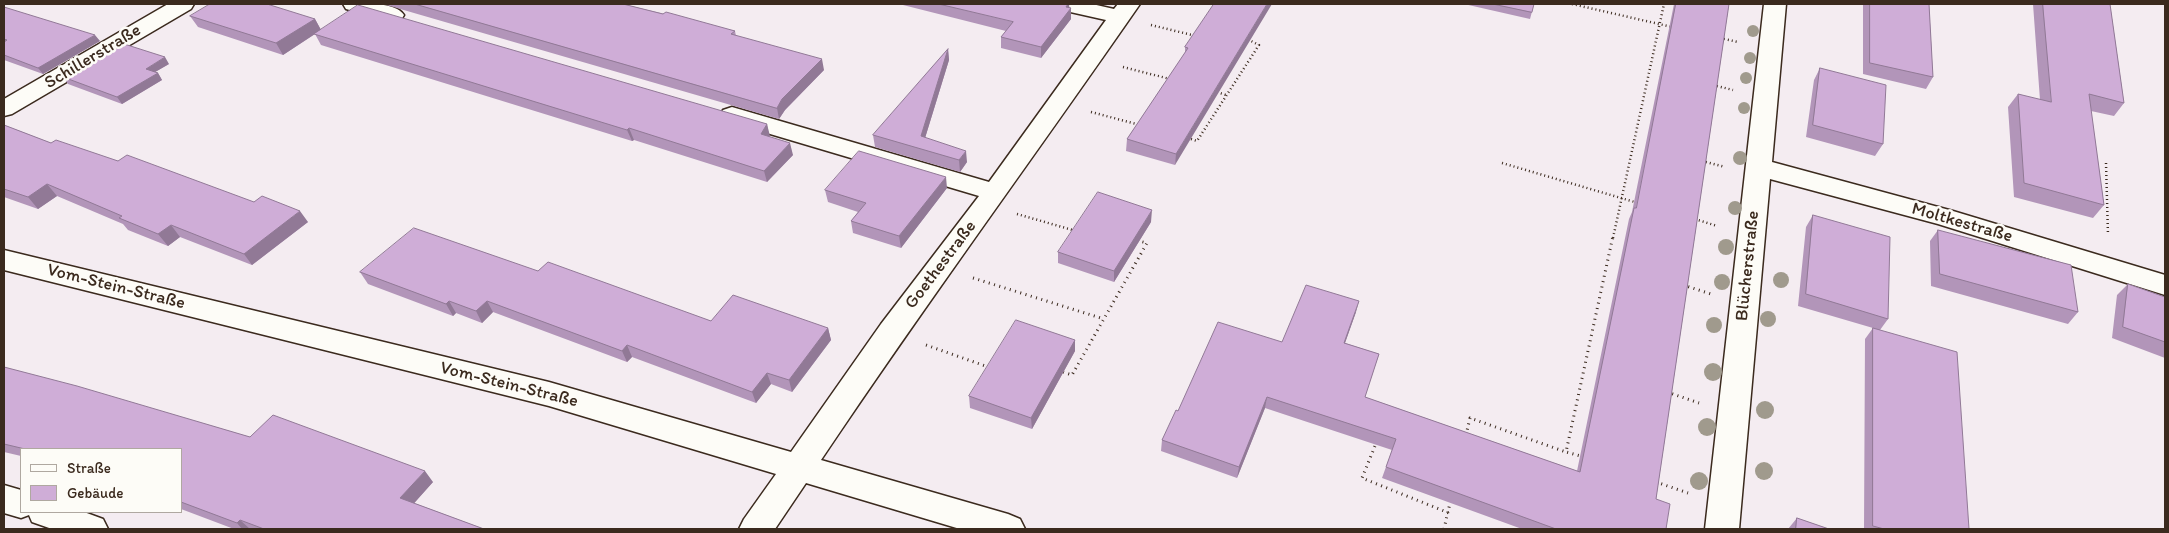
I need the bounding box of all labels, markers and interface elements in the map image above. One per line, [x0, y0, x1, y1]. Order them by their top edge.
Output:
street label: Schillerstraße [41, 20, 145, 94]
street label: Moltkestraße [1909, 198, 2015, 248]
street label: Blücherstraße [1731, 210, 1765, 322]
street label: Goethestraße [901, 216, 981, 314]
street label: Vom-Stein-Straße [45, 259, 187, 315]
street label: Vom-Stein-Straße [438, 357, 580, 413]
legend [20, 448, 182, 513]
text: Straße [67, 459, 111, 477]
text: Gebäude [67, 484, 124, 502]

